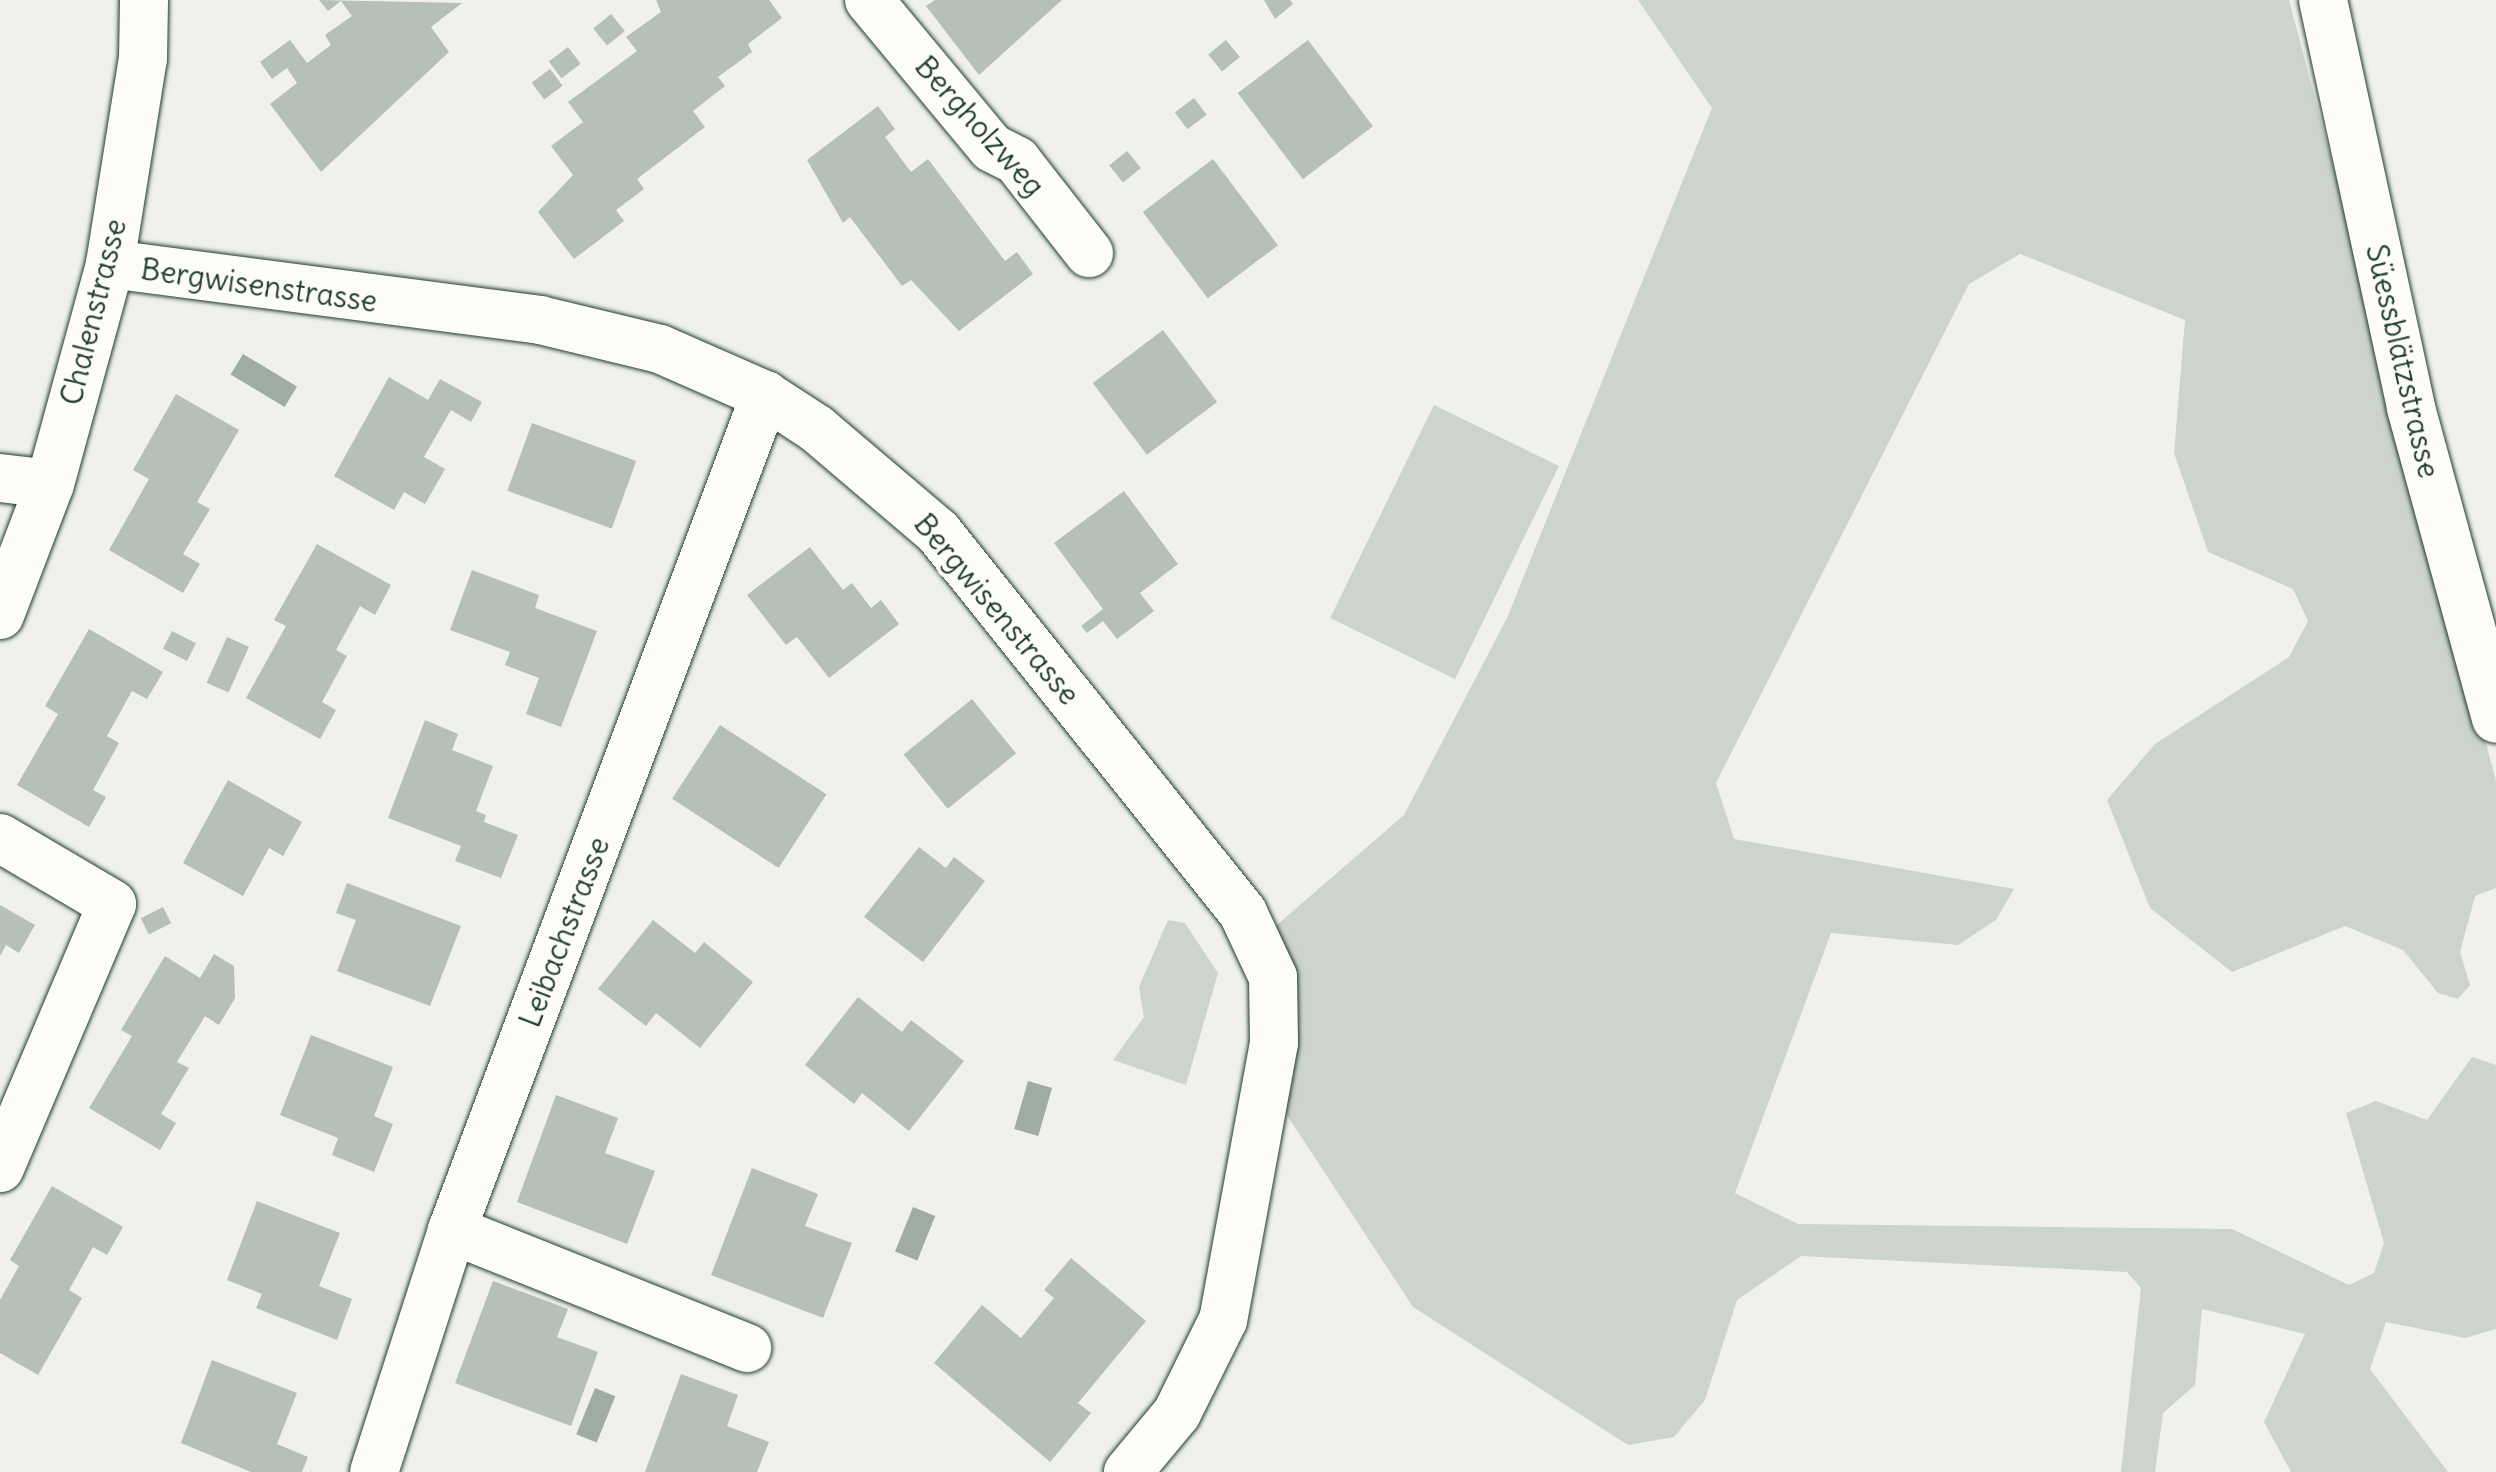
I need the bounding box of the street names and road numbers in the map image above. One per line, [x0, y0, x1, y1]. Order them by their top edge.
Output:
street label: Bergholzweg [908, 48, 1052, 204]
street label: Chalenstrasse [52, 215, 134, 409]
street label: Süessblätzstrasse [2359, 241, 2447, 481]
street label: Bergwisenstrasse [139, 251, 379, 319]
street label: Bergwisenstrasse [907, 506, 1087, 712]
street label: Leibachstrasse [511, 832, 617, 1032]

